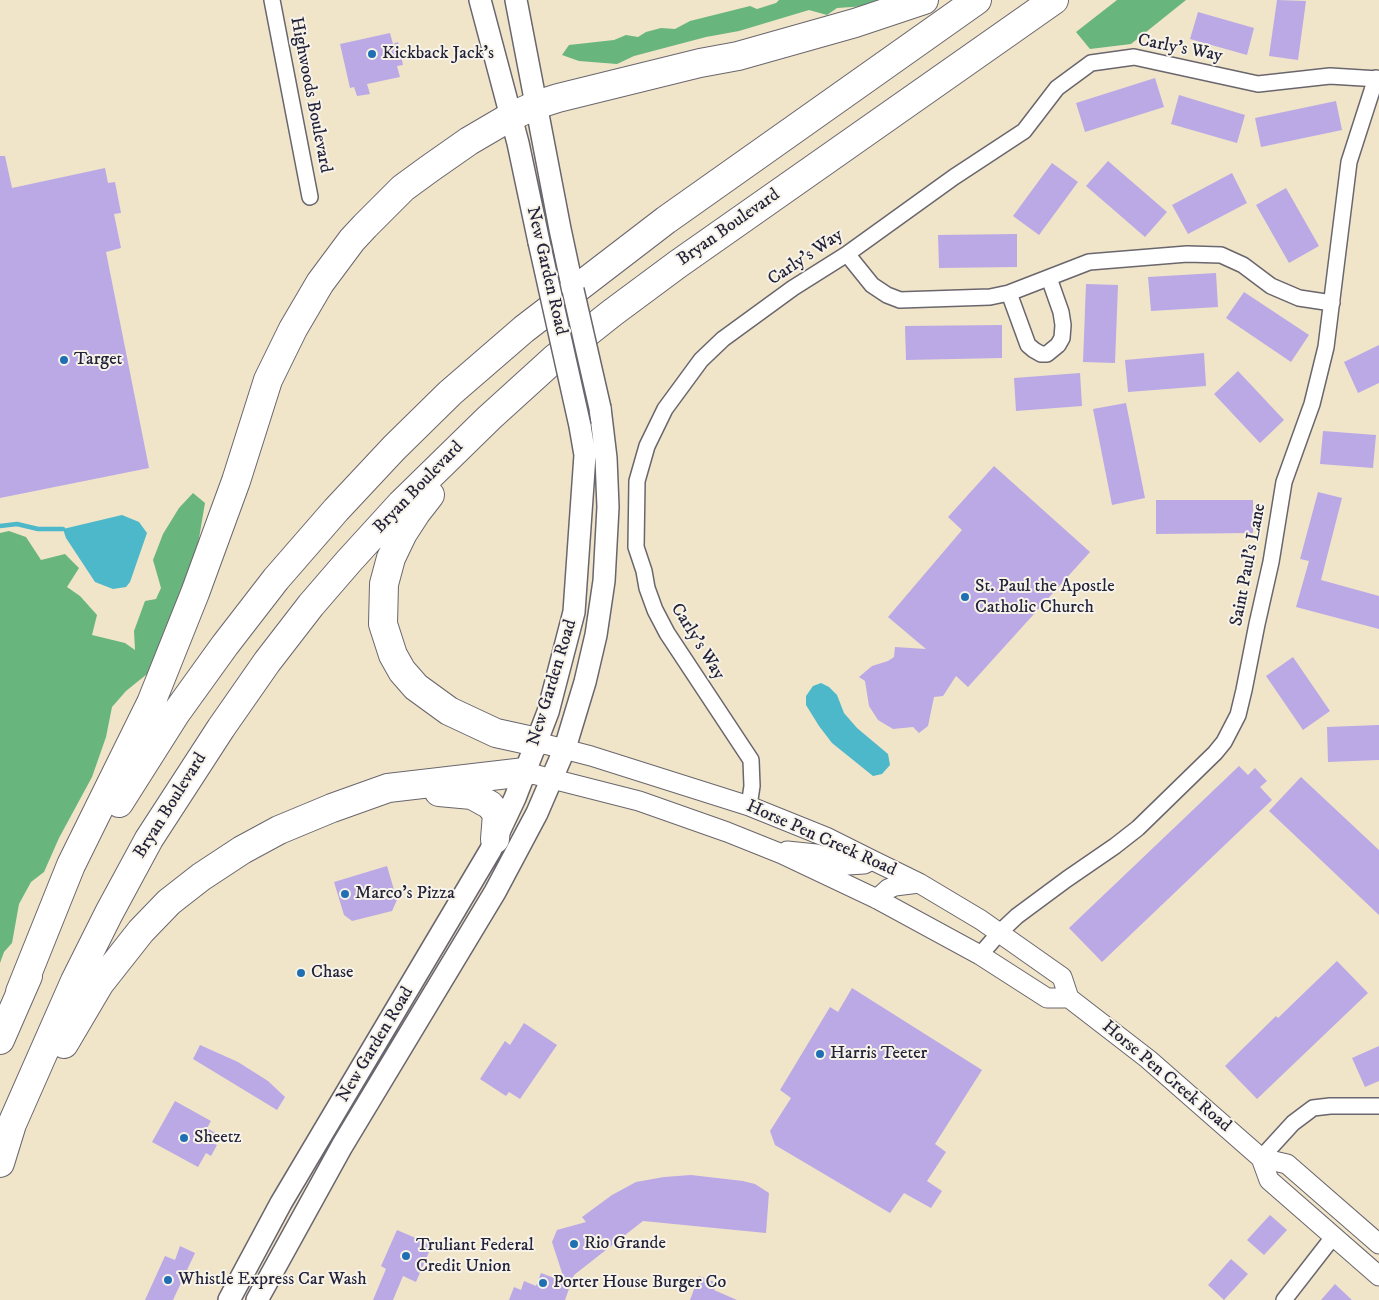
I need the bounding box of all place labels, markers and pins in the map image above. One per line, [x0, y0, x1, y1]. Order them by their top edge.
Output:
place label: Kickback Jack's [382, 43, 494, 65]
marker: Kickback Jack's [366, 48, 378, 60]
place label: Target [74, 349, 122, 371]
marker: Target [58, 354, 70, 366]
place label: St. Paul the Apostle Catholic Church [975, 576, 1115, 618]
marker: St. Paul the Apostle Catholic Church [959, 591, 971, 603]
place label: Marco's Pizza [355, 883, 455, 905]
marker: Marco's Pizza [339, 888, 351, 900]
place label: Chase [311, 962, 354, 984]
marker: Chase [295, 967, 307, 979]
place label: Harris Teeter [830, 1043, 927, 1065]
marker: Harris Teeter [814, 1048, 826, 1060]
place label: Sheetz [194, 1127, 241, 1149]
marker: Sheetz [178, 1132, 190, 1144]
place label: Rio Grande [584, 1233, 666, 1255]
place label: Truliant Federal Credit Union [416, 1235, 534, 1278]
marker: Rio Grande [568, 1238, 580, 1250]
marker: Truliant Federal Credit Union [400, 1250, 412, 1262]
place label: Whistle Express Car Wash [178, 1269, 367, 1291]
place label: Porter House Burger Co [553, 1272, 726, 1294]
marker: Whistle Express Car Wash [162, 1274, 174, 1286]
marker: Porter House Burger Co [537, 1277, 549, 1289]

